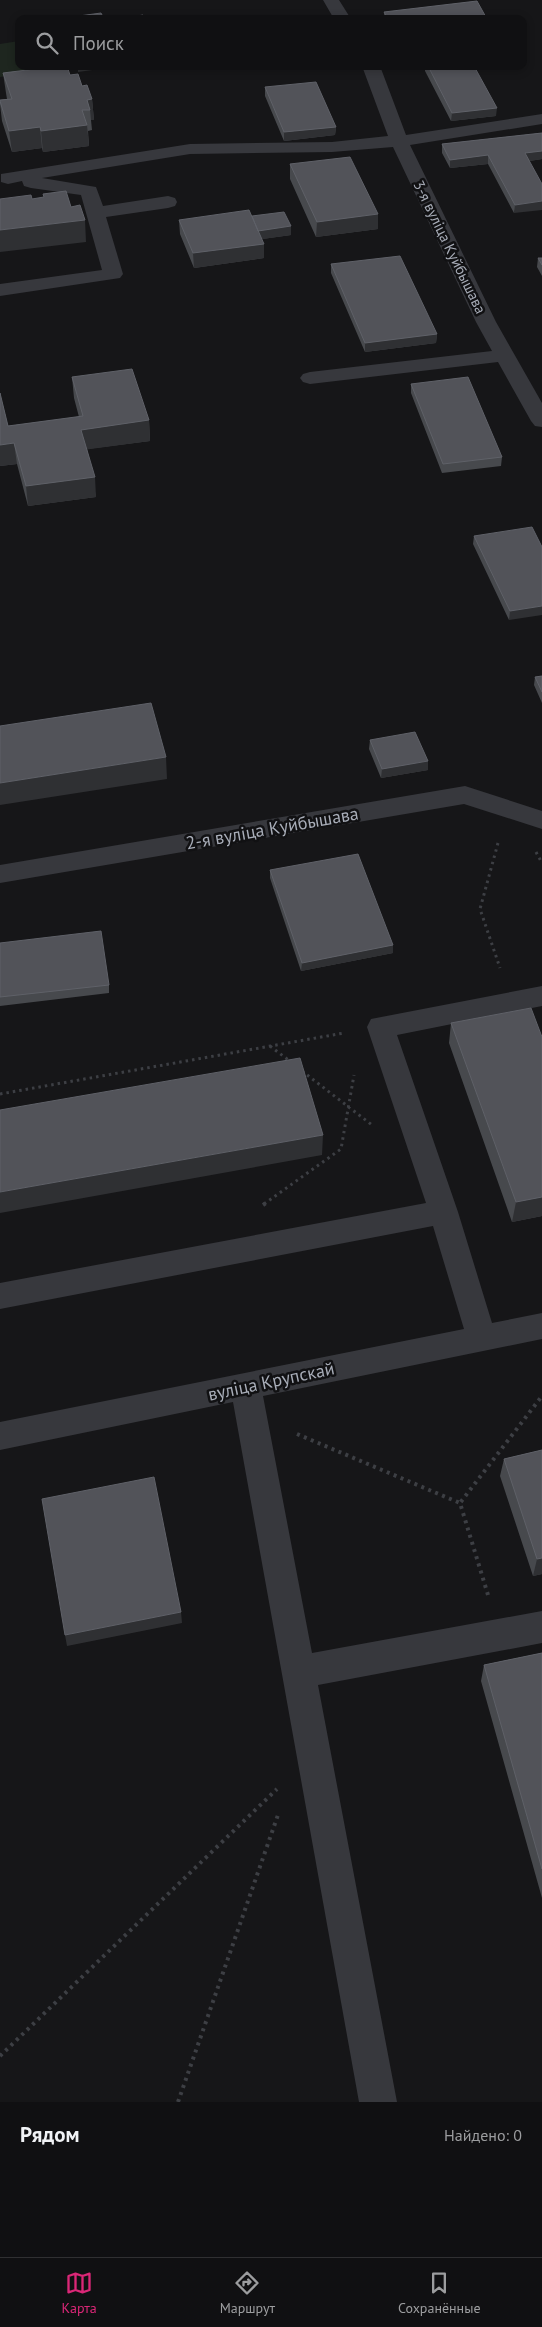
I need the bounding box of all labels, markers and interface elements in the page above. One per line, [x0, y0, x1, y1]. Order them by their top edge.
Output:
search box [15, 15, 527, 70]
icon: search [33, 29, 61, 57]
text: Поиск [73, 31, 124, 55]
street label: 3-я вуліца Куйбышава [409, 177, 491, 317]
street label: 2-я вуліца Куйбышава [184, 801, 360, 855]
street label: вуліца Крупскай [206, 1356, 336, 1406]
text: Рядом [20, 2121, 79, 2148]
text: Найдено: 0 [444, 2125, 522, 2145]
tab: Карта [61, 2269, 97, 2317]
tab: Маршрут [220, 2269, 275, 2317]
tab: Сохранённые [398, 2269, 481, 2317]

